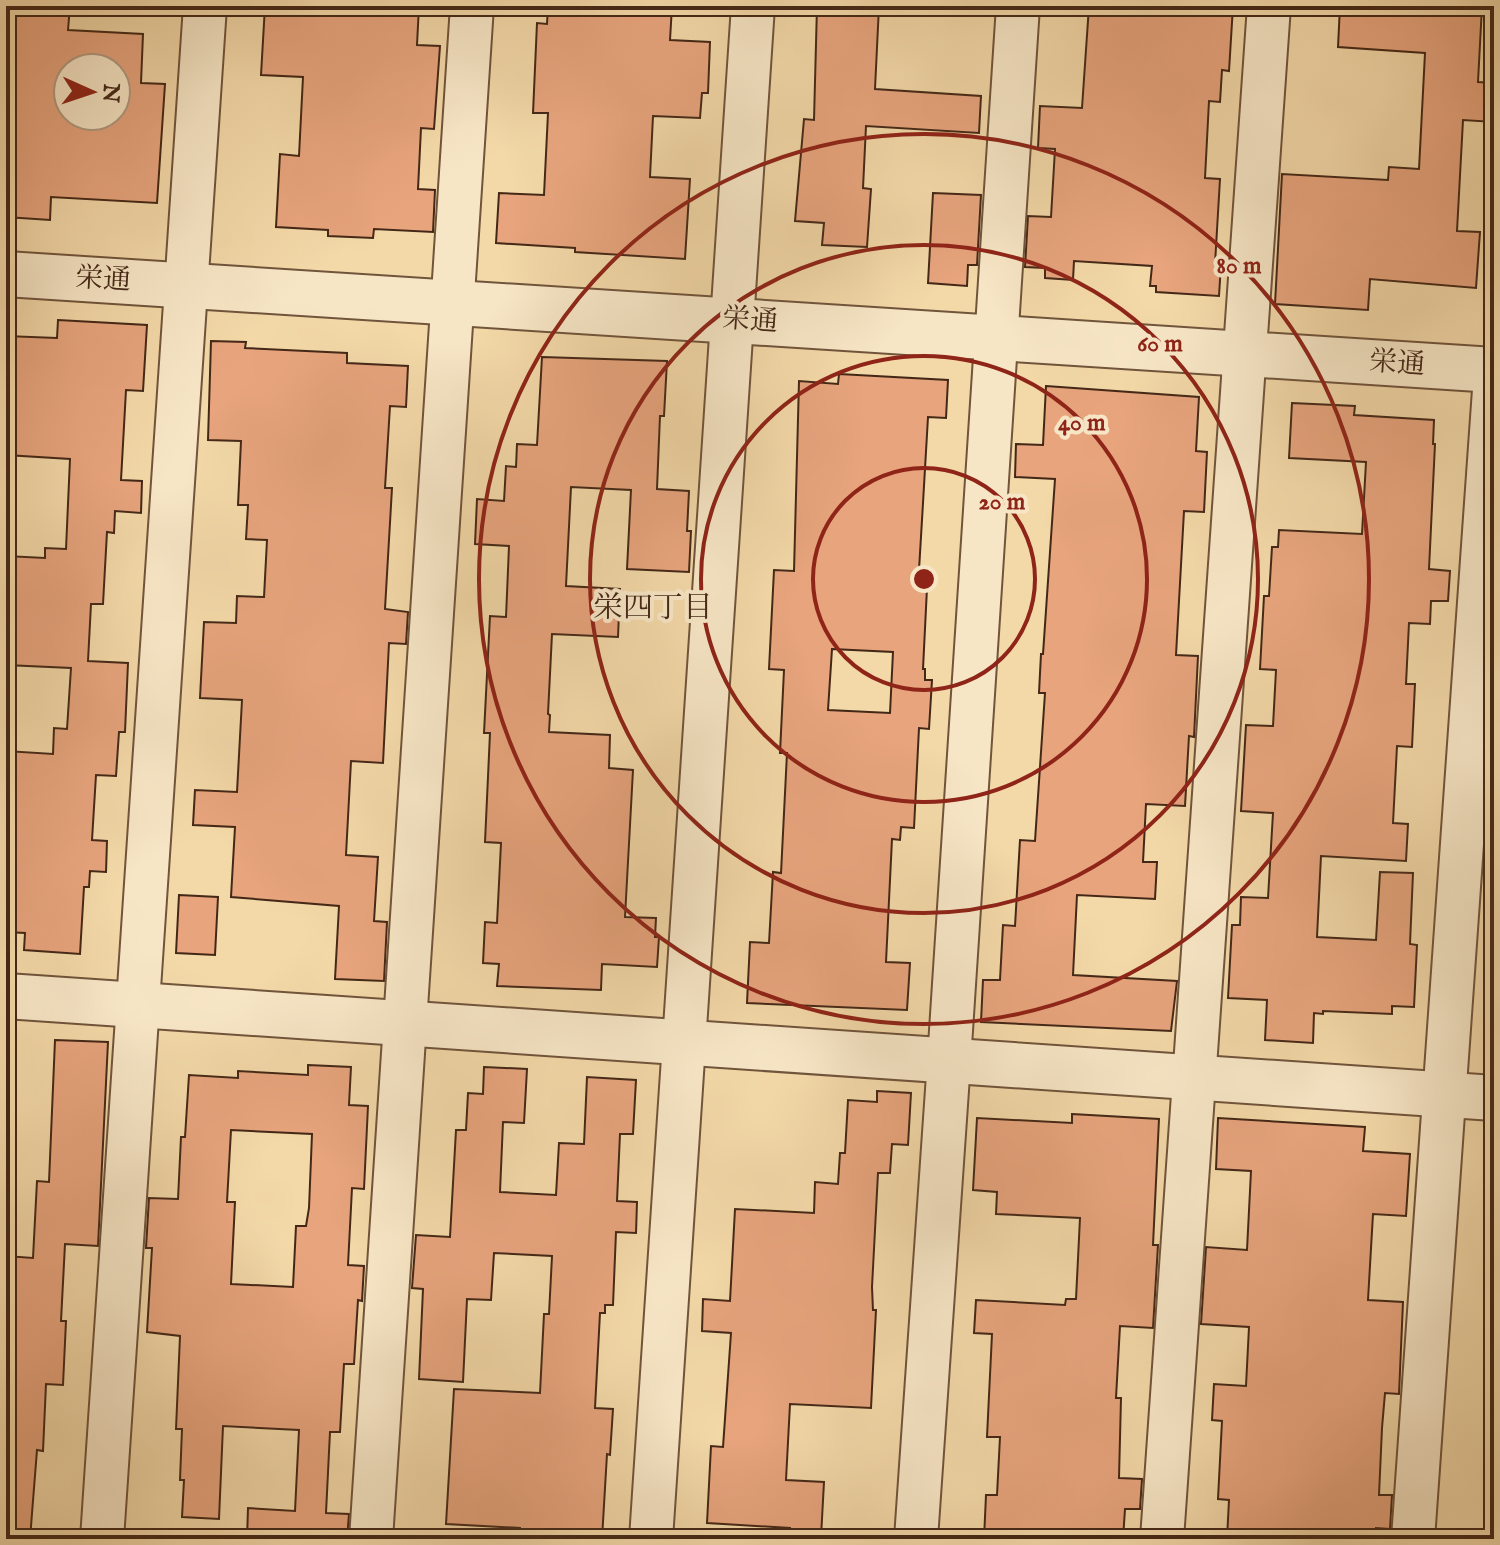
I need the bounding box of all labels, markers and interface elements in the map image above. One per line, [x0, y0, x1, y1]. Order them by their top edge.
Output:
north arrow [52, 52, 132, 132]
text: N [95, 82, 125, 103]
text: 80 m [1217, 251, 1262, 282]
street label: 栄通 [74, 261, 132, 299]
street label: 栄通 [721, 302, 779, 340]
text: 60 m [1137, 329, 1183, 360]
street label: 栄通 [1368, 345, 1426, 383]
text: 40 m [1058, 408, 1106, 439]
text: 20 m [979, 487, 1026, 518]
centre of rings [910, 565, 938, 593]
district label: 栄四丁目 [593, 590, 713, 628]

